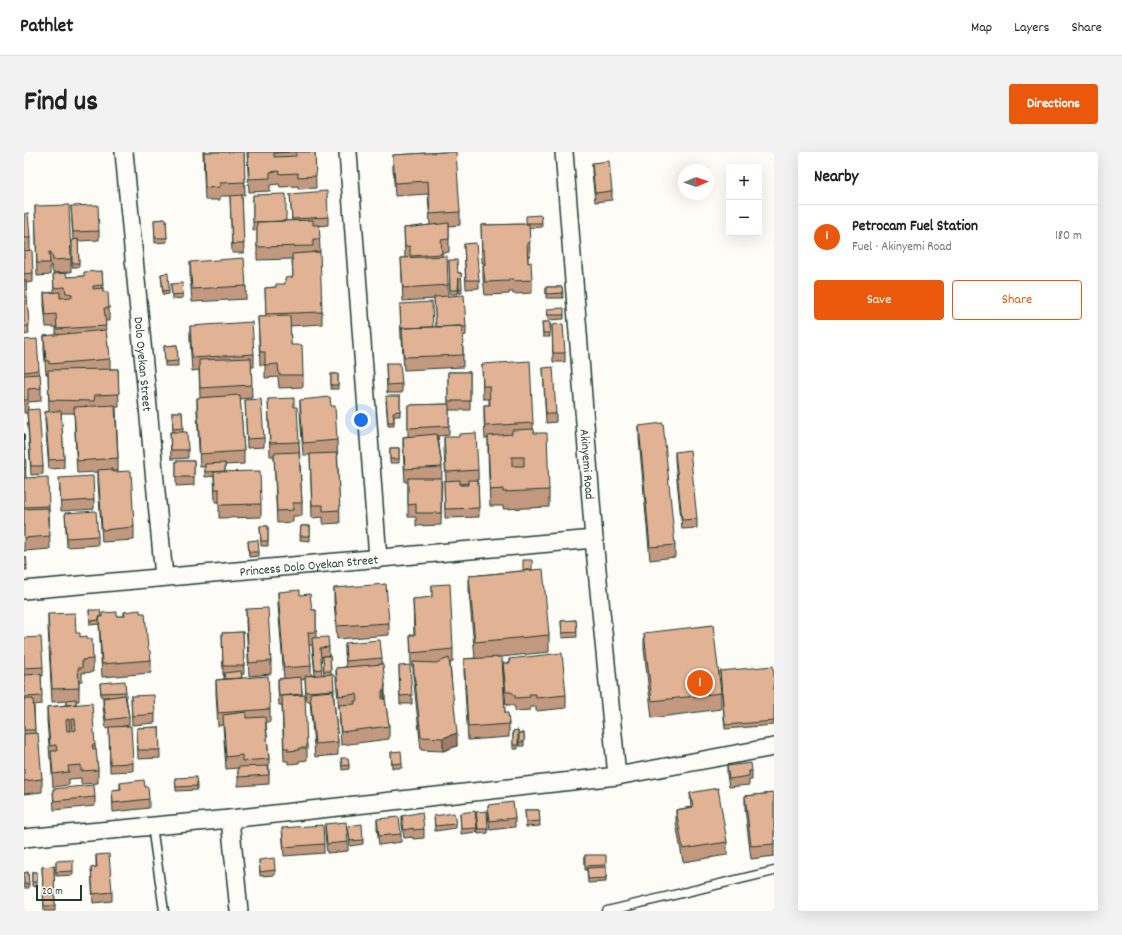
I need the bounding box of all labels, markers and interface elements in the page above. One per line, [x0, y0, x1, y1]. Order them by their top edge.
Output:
text: Pathlet [20, 14, 73, 41]
text: Map [971, 18, 992, 38]
text: Layers [1014, 18, 1049, 38]
text: Share [1071, 18, 1102, 38]
text: Find us [24, 84, 98, 124]
button: Directions [1009, 84, 1098, 124]
north arrow [678, 164, 714, 200]
map controls [726, 164, 762, 236]
button: + [726, 164, 762, 200]
text: Nearby [814, 166, 858, 190]
button: − [726, 200, 762, 236]
text: Petrocam Fuel Station [852, 216, 978, 238]
text: 1 [826, 227, 828, 246]
text: 180 m [1055, 227, 1082, 246]
text: Fuel · Akinyemi Road [852, 238, 952, 257]
button: Save [814, 280, 944, 320]
button: Share [952, 280, 1082, 320]
street label: Dolo Oyekan Street [128, 316, 155, 413]
your location [351, 410, 371, 430]
street label: Akinyemi Road [574, 428, 598, 500]
street label: Princess Dolo Oyekan Street [239, 551, 379, 583]
pin: 1 [687, 668, 713, 698]
scale bar [36, 883, 82, 902]
text: 20 m [42, 884, 63, 900]

